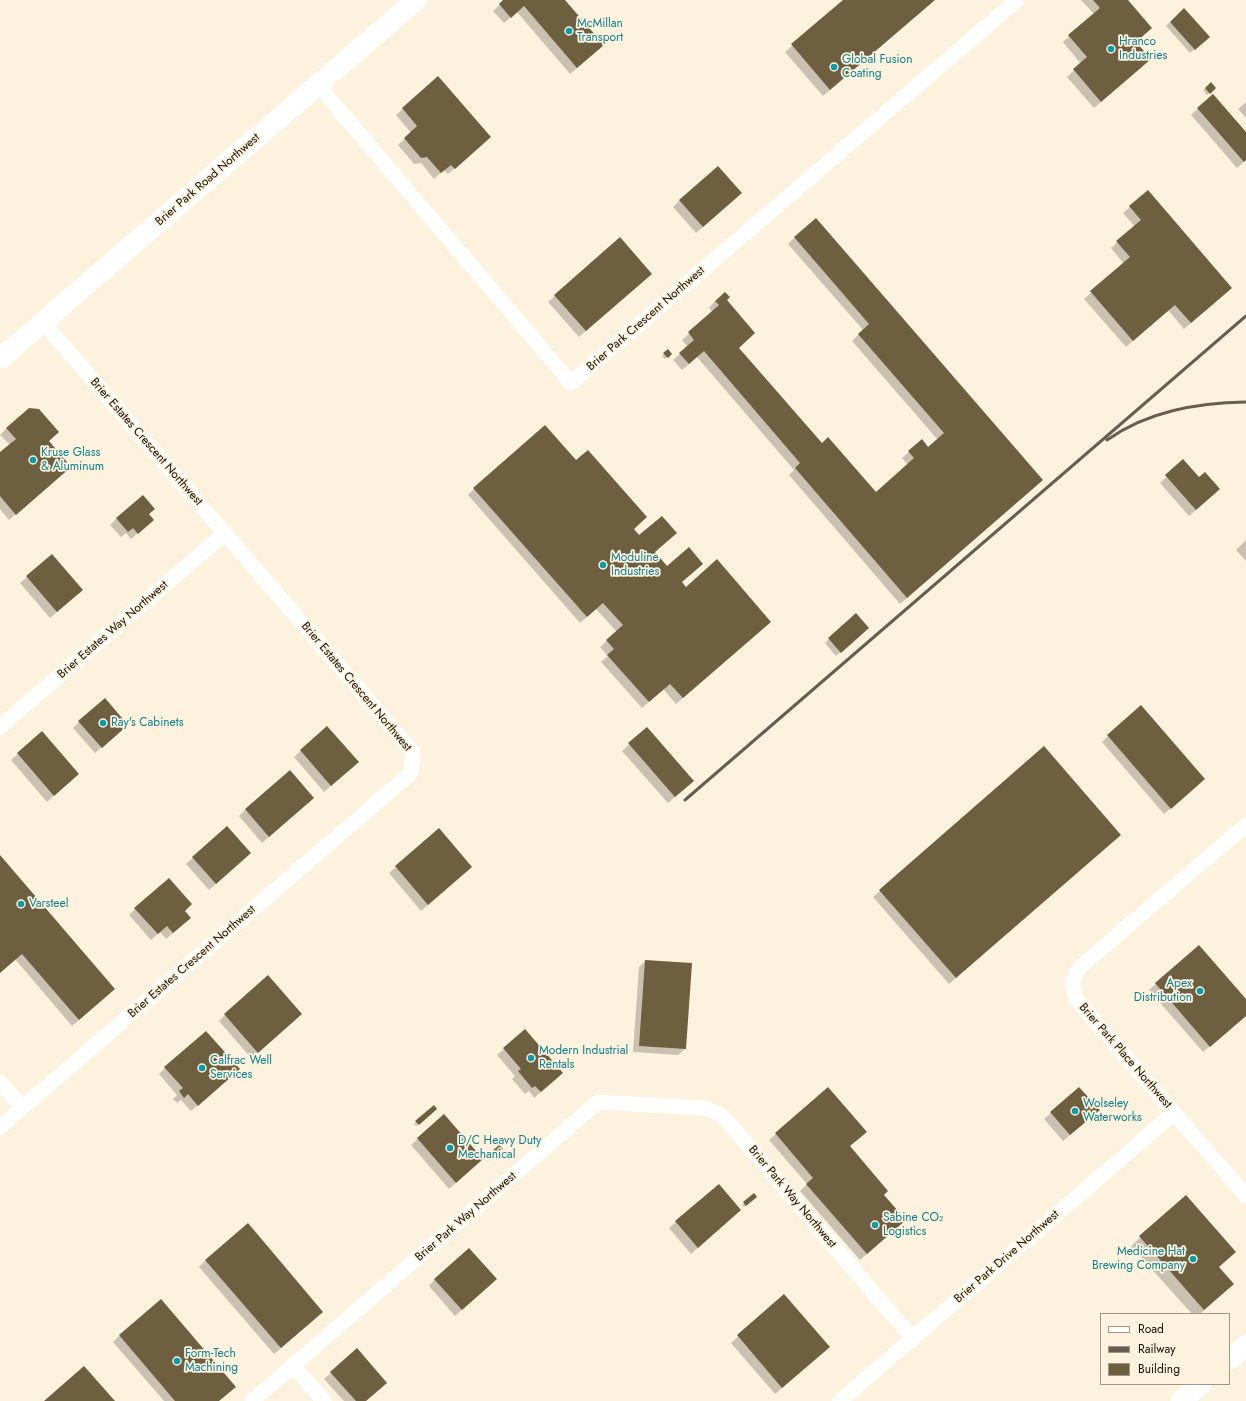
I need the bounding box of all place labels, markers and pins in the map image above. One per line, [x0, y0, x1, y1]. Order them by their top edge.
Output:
place label: McMillan Transport [577, 17, 623, 45]
marker: McMillan Transport [564, 26, 574, 36]
place label: Hranco Industries [1119, 35, 1167, 63]
marker: Hranco Industries [1106, 44, 1116, 54]
place label: Global Fusion Coating [842, 53, 912, 81]
marker: Global Fusion Coating [829, 62, 839, 72]
place label: Kruse Glass & Aluminum [41, 446, 104, 474]
marker: Kruse Glass & Aluminum [28, 455, 38, 465]
place label: Moduline Industries [611, 551, 659, 579]
marker: Moduline Industries [598, 560, 608, 570]
place label: Ray's Cabinets [111, 716, 184, 730]
marker: Ray's Cabinets [98, 718, 108, 728]
place label: Varsteel [29, 897, 68, 911]
marker: Varsteel [16, 899, 26, 909]
place label: Apex Distribution [1134, 977, 1192, 1005]
marker: Apex Distribution [1195, 986, 1205, 996]
place label: Modern Industrial Rentals [539, 1044, 628, 1072]
marker: Modern Industrial Rentals [526, 1053, 536, 1063]
place label: Calfrac Well Services [210, 1054, 272, 1082]
marker: Calfrac Well Services [197, 1063, 207, 1073]
place label: Wolseley Waterworks [1083, 1097, 1142, 1125]
marker: Wolseley Waterworks [1070, 1106, 1080, 1116]
place label: D/C Heavy Duty Mechanical [458, 1134, 541, 1162]
marker: D/C Heavy Duty Mechanical [445, 1143, 455, 1153]
place label: Sabine CO₂ Logistics [883, 1211, 943, 1239]
marker: Sabine CO₂ Logistics [870, 1220, 880, 1230]
place label: Medicine Hat Brewing Company [1092, 1245, 1185, 1273]
marker: Medicine Hat Brewing Company [1188, 1254, 1198, 1264]
place label: Form-Tech Machining [185, 1347, 238, 1375]
marker: Form-Tech Machining [172, 1356, 182, 1366]

